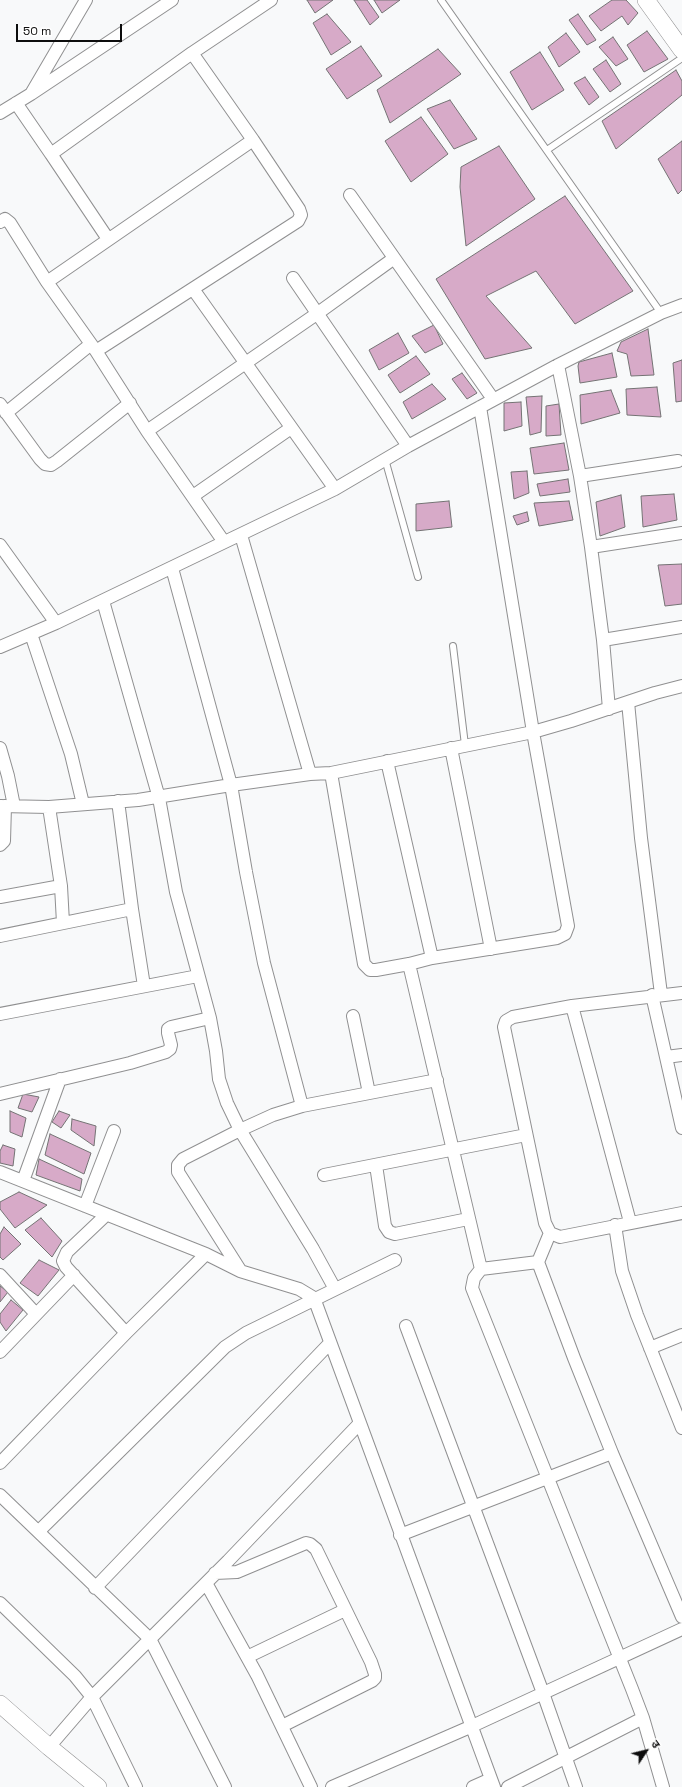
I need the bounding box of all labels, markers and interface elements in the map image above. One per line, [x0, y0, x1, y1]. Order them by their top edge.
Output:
scale bar [18, 16, 124, 42]
text: 50 m [23, 23, 51, 39]
north arrow [626, 1731, 666, 1771]
text: उ [648, 1737, 663, 1751]

